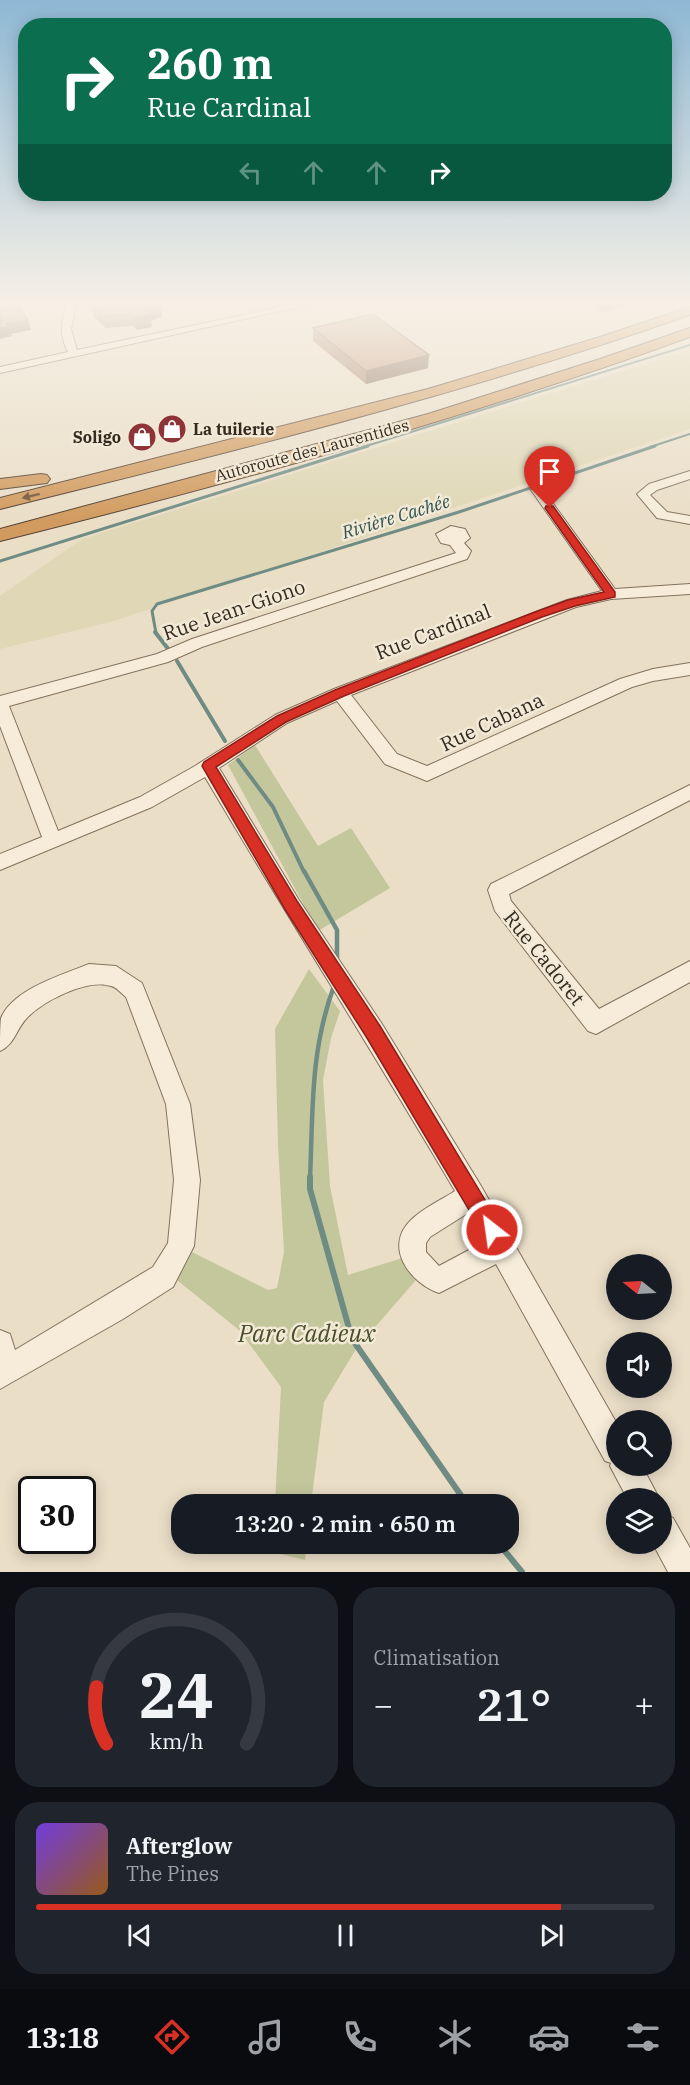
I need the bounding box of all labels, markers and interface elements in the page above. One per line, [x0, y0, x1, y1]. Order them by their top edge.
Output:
text: 260 m [147, 36, 273, 91]
icon: right [48, 42, 126, 120]
text: Rue Cardinal [147, 89, 311, 124]
icon: left [234, 156, 267, 189]
icon: ahead [297, 156, 330, 189]
icon: ahead [360, 156, 393, 189]
icon: right [423, 156, 456, 189]
shop icon: La tuilerie [156, 413, 188, 445]
street label: Autoroute des Laurentides [213, 414, 411, 486]
place label: La tuilerie [193, 419, 274, 439]
shop icon: Soligo [126, 421, 158, 453]
place label: Soligo [73, 427, 121, 447]
pin [524, 446, 575, 508]
icon: arrive [533, 455, 566, 488]
water label: Rivière Cachée [338, 489, 453, 544]
one-way arrow [22, 491, 40, 501]
street label: Rue Jean-Giono [159, 573, 309, 647]
street label: Rue Cardinal [371, 597, 495, 666]
street label: Rue Cabana [436, 686, 548, 757]
street label: Rue Cadoret [498, 905, 591, 1011]
position arrow [460, 1198, 524, 1262]
north arrow [606, 1254, 672, 1320]
map controls [606, 1254, 672, 1554]
park label: Parc Cadieux [237, 1317, 376, 1349]
button: sound [606, 1332, 672, 1398]
button: search [606, 1410, 672, 1476]
speed limit sign: 30 [18, 1476, 96, 1554]
button: layers [606, 1488, 672, 1554]
text: 13:20 · 2 min · 650 m [234, 1509, 456, 1538]
text: Climatisation [374, 1644, 500, 1671]
text: 24 [139, 1654, 214, 1735]
text: 21° [476, 1675, 551, 1733]
text: − [374, 1683, 393, 1726]
text: + [634, 1683, 654, 1726]
text: km/h [149, 1727, 203, 1755]
text: Afterglow [126, 1831, 233, 1860]
text: The Pines [126, 1860, 219, 1887]
icon: previous [123, 1919, 156, 1952]
icon: pause [329, 1919, 362, 1952]
icon: next [535, 1919, 568, 1952]
icon: directions [151, 2016, 193, 2058]
icon: music [245, 2016, 287, 2058]
icon: phone [339, 2016, 381, 2058]
icon: climate [434, 2016, 476, 2058]
icon: car [528, 2016, 570, 2058]
icon: filters [622, 2016, 664, 2058]
text: 13:18 [26, 2020, 99, 2055]

